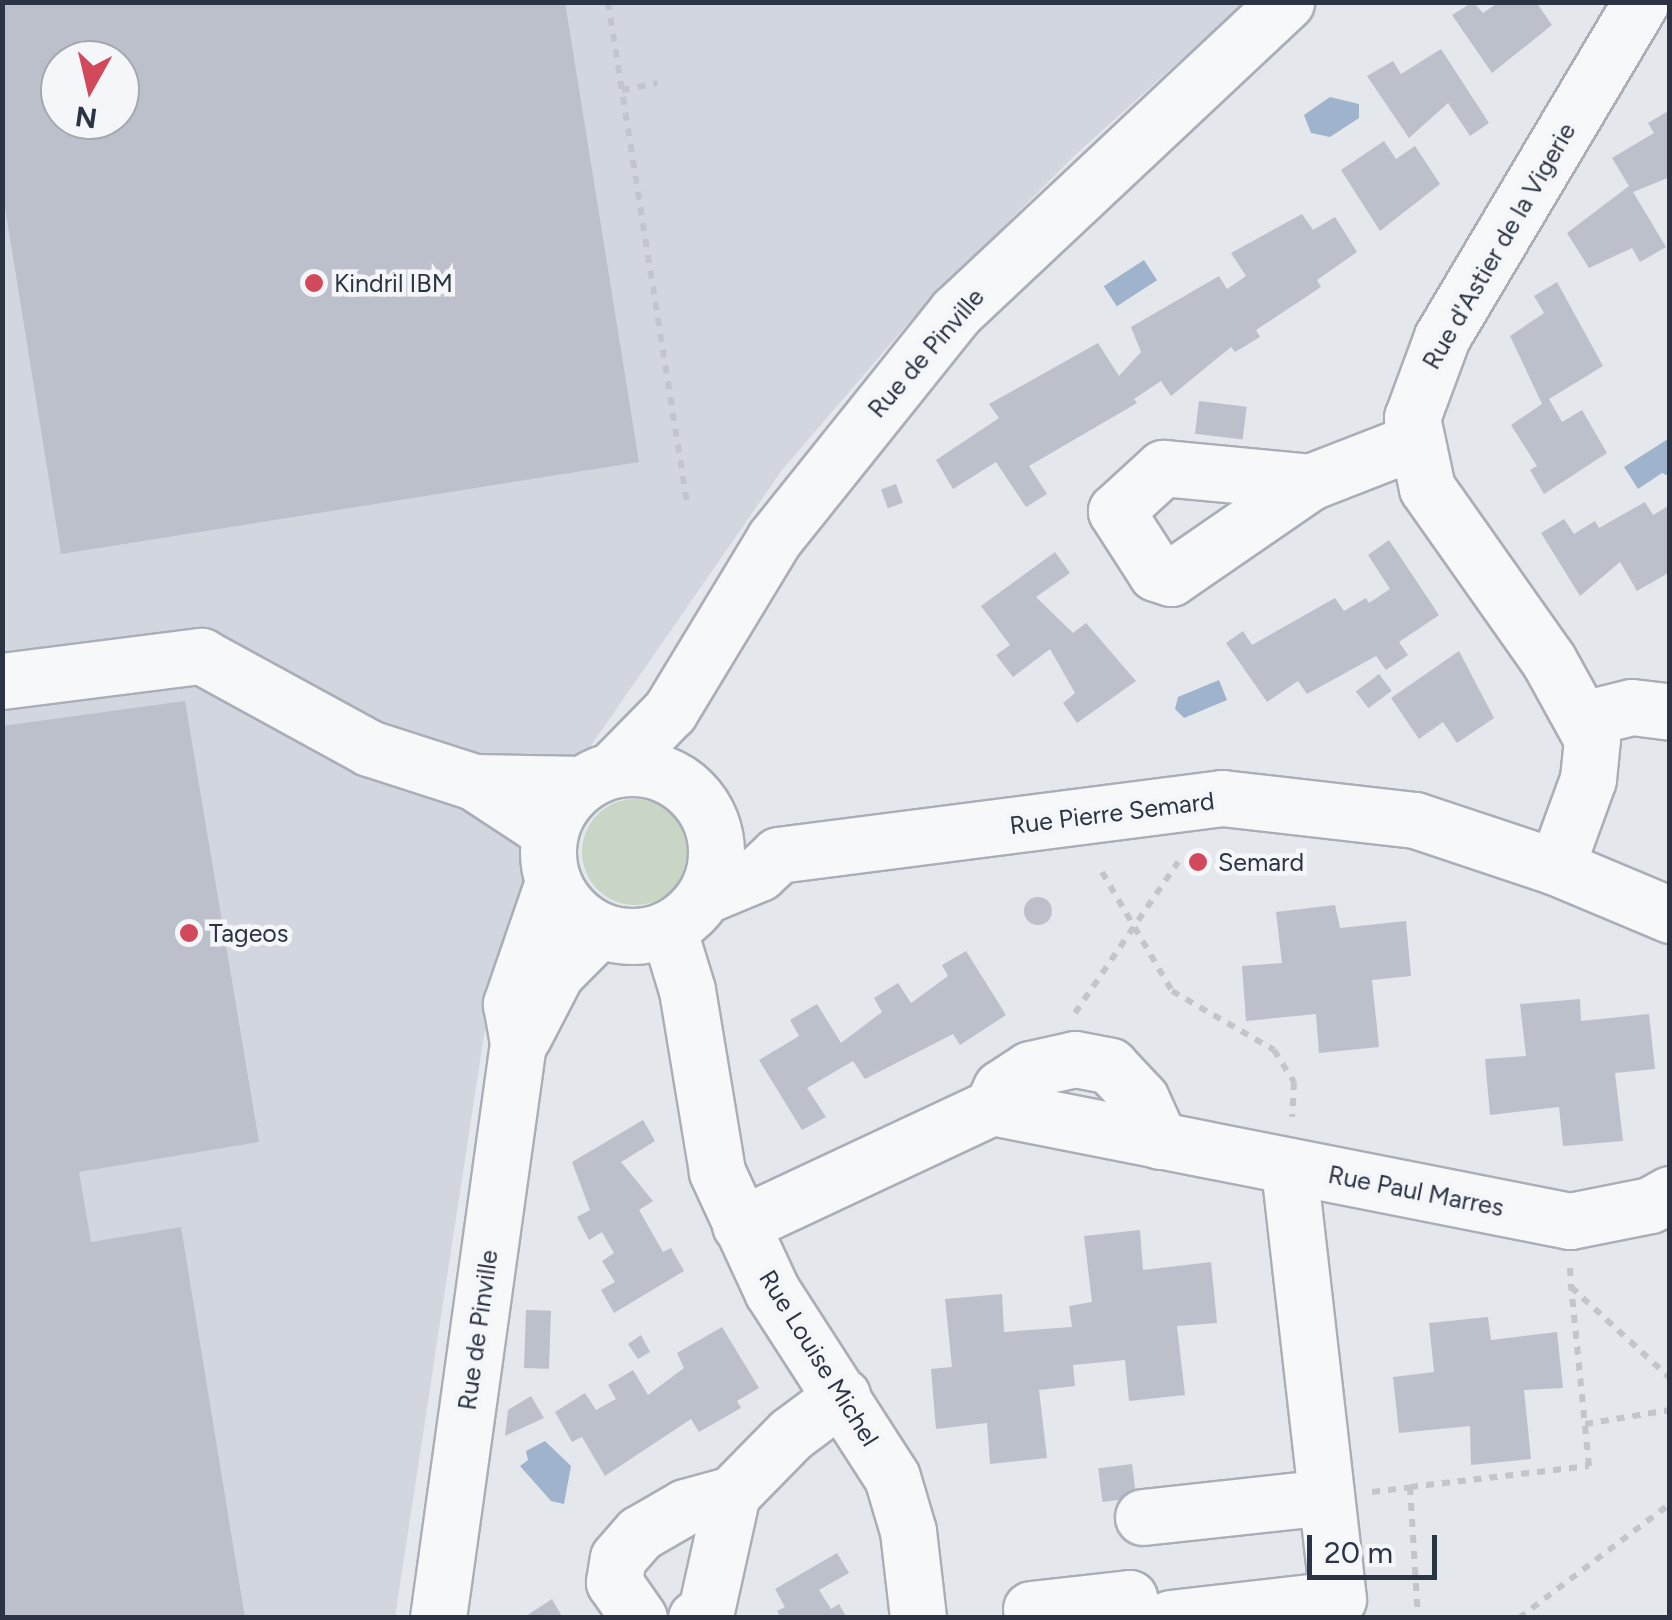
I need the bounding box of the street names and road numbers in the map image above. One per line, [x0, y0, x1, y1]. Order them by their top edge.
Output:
street label: Rue d'Astier de la Vigerie [1416, 118, 1582, 374]
street label: Rue de Pinville [862, 282, 990, 424]
street label: Rue Pierre Semard [1008, 786, 1216, 840]
street label: Rue Paul Marres [1326, 1159, 1506, 1223]
street label: Rue de Pinville [452, 1248, 504, 1412]
street label: Rue Louise Michel [753, 1265, 885, 1451]

